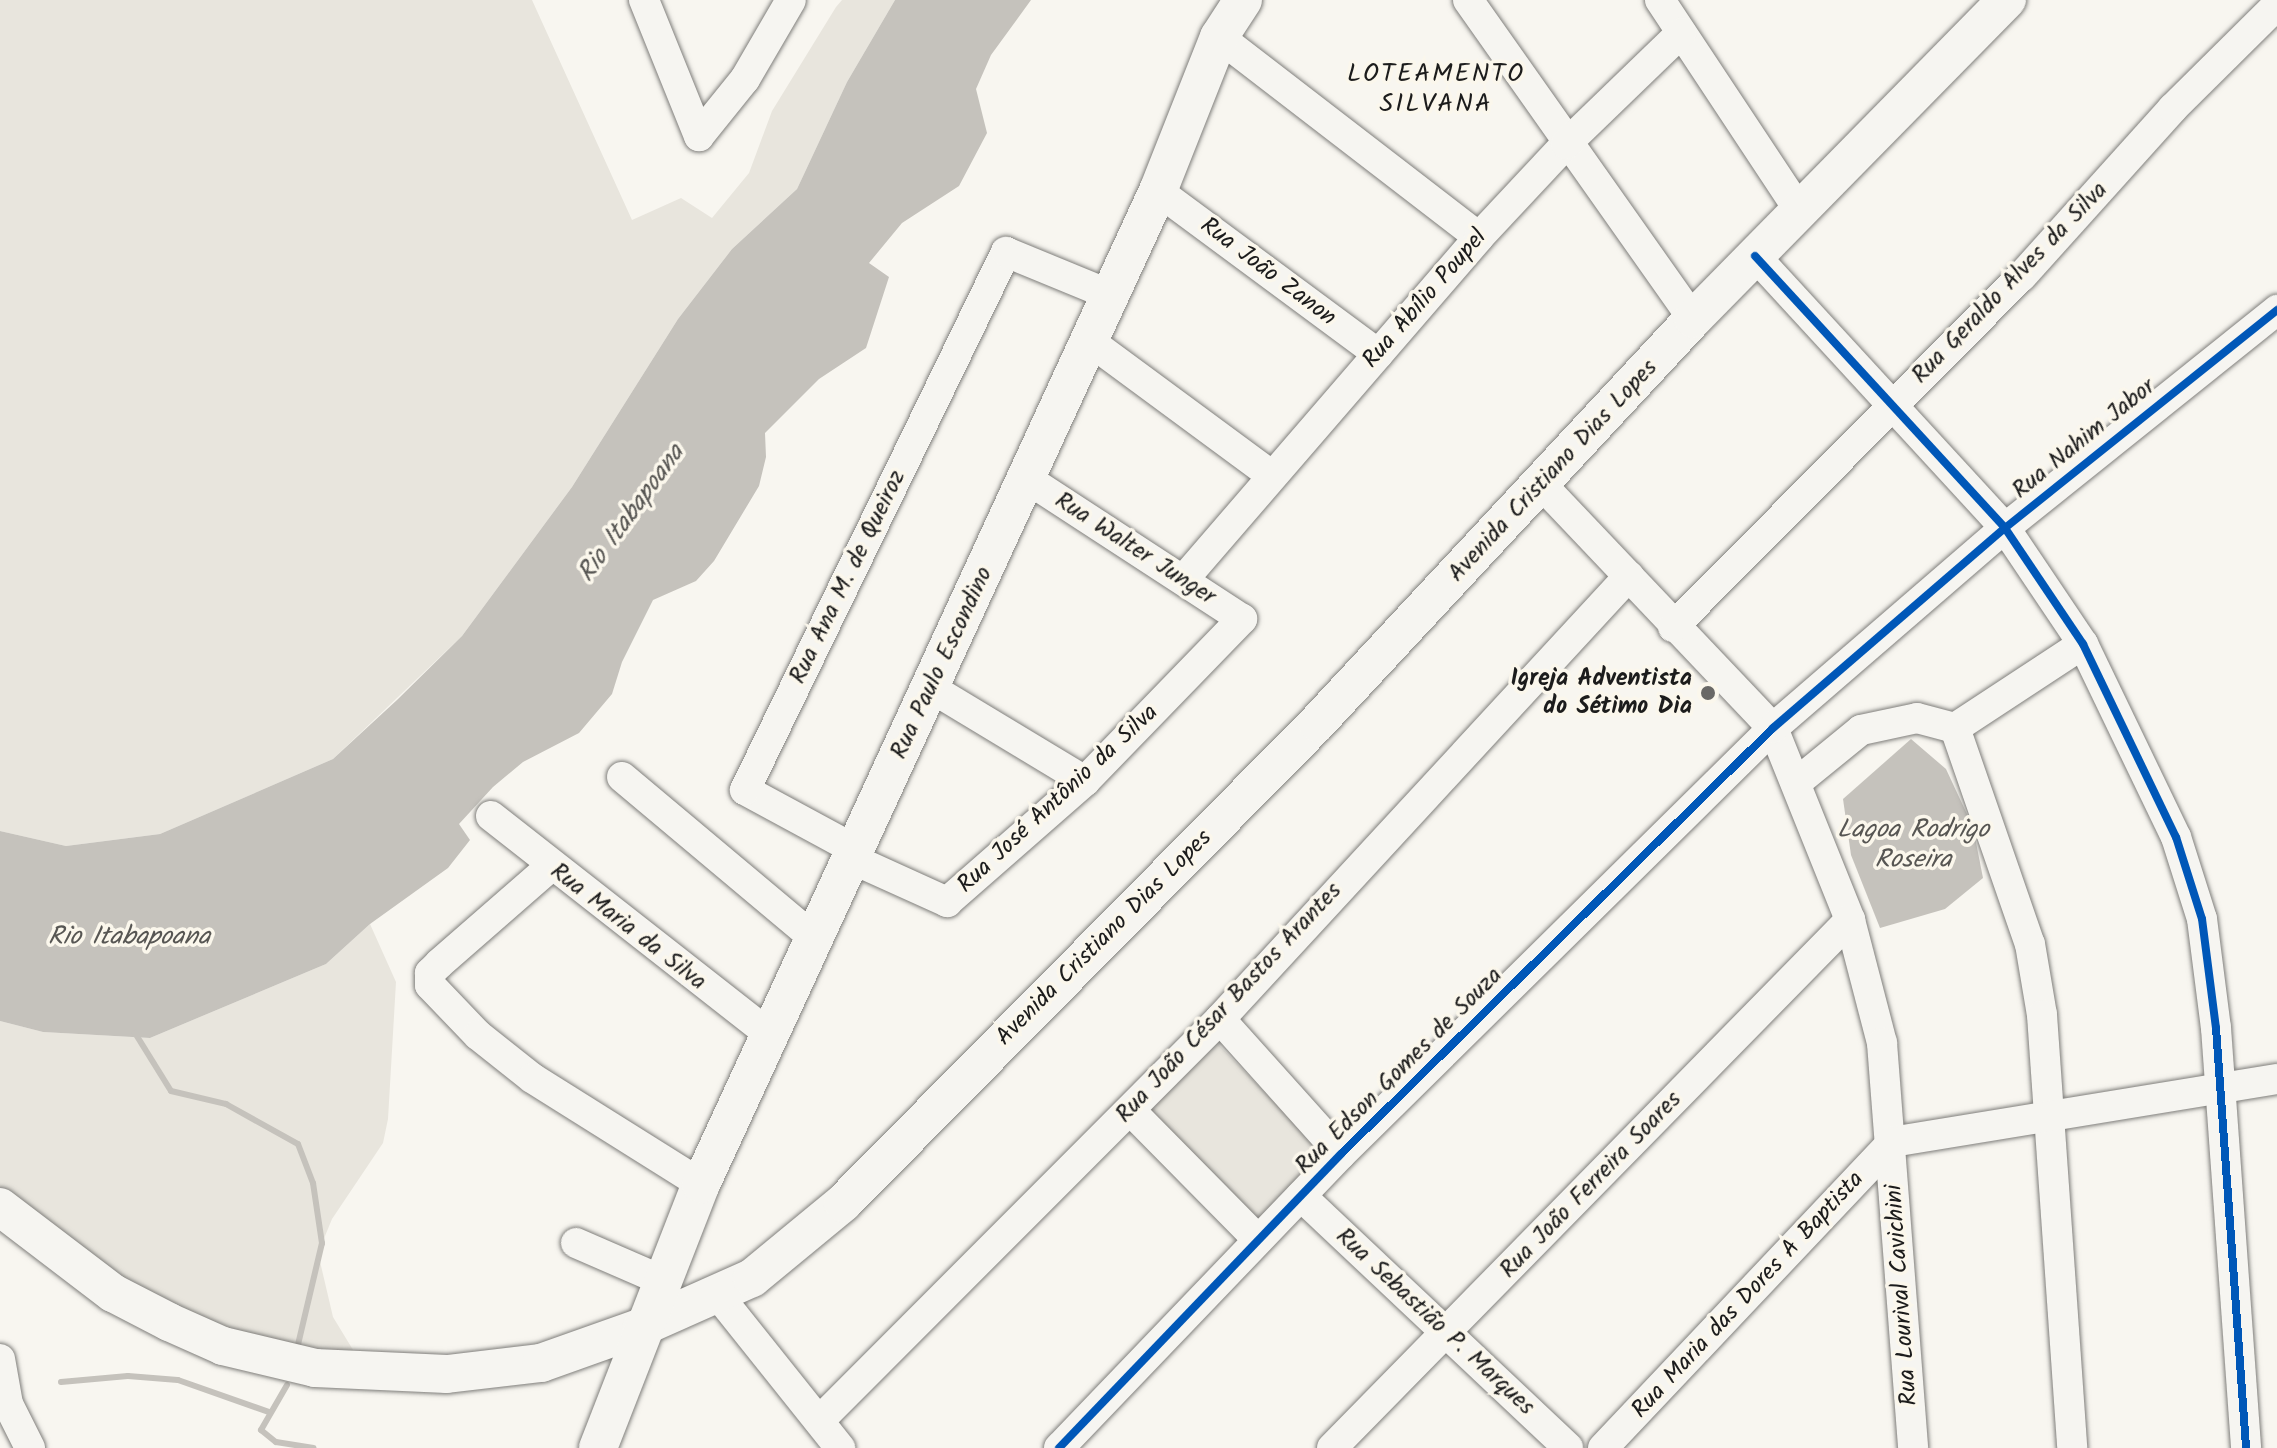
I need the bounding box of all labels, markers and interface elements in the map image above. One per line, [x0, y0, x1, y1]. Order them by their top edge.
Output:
district label: LOTEAMENTO SILVANA [1347, 59, 1525, 120]
street label: Rua Geraldo Alves da Silva [1906, 176, 2114, 390]
street label: Rua João Zanon [1194, 211, 1342, 333]
street label: Rua Abílio Poupel [1357, 224, 1493, 374]
street label: Avenida Cristiano Dias Lopes [1442, 354, 1664, 588]
street label: Rua Nahim Jabor [2007, 373, 2161, 505]
water label: Rio Itabapoana [572, 439, 692, 589]
street label: Rua Ana M. de Queiroz [784, 465, 912, 689]
street label: Rua Walter Junger [1049, 486, 1221, 612]
street label: Rua Paulo Escondino [885, 562, 999, 764]
place label: Igreja Adventista do Sétimo Dia [1510, 665, 1692, 721]
marker: Igreja Adventista do Sétimo Dia [1699, 684, 1717, 702]
street label: Rua José Antônio da Silva [952, 698, 1164, 900]
water label: Lagoa Rodrigo Roseira [1837, 815, 1989, 876]
street label: Avenida Cristiano Dias Lopes [990, 824, 1218, 1052]
street label: Rua Maria da Silva [544, 857, 712, 997]
street label: Rua João César Bastos Arantes [1110, 877, 1348, 1129]
water label: Rio Itabapoana [48, 922, 210, 954]
street label: Rua Edson Gomes de Souza [1290, 962, 1508, 1180]
street label: Rua João Ferreira Soares [1494, 1086, 1688, 1284]
street label: Rua Maria das Dores A Baptista [1626, 1166, 1870, 1424]
street label: Rua Lourival Cavichini [1880, 1183, 1924, 1407]
street label: Rua Sebastião P. Marques [1330, 1222, 1540, 1422]

